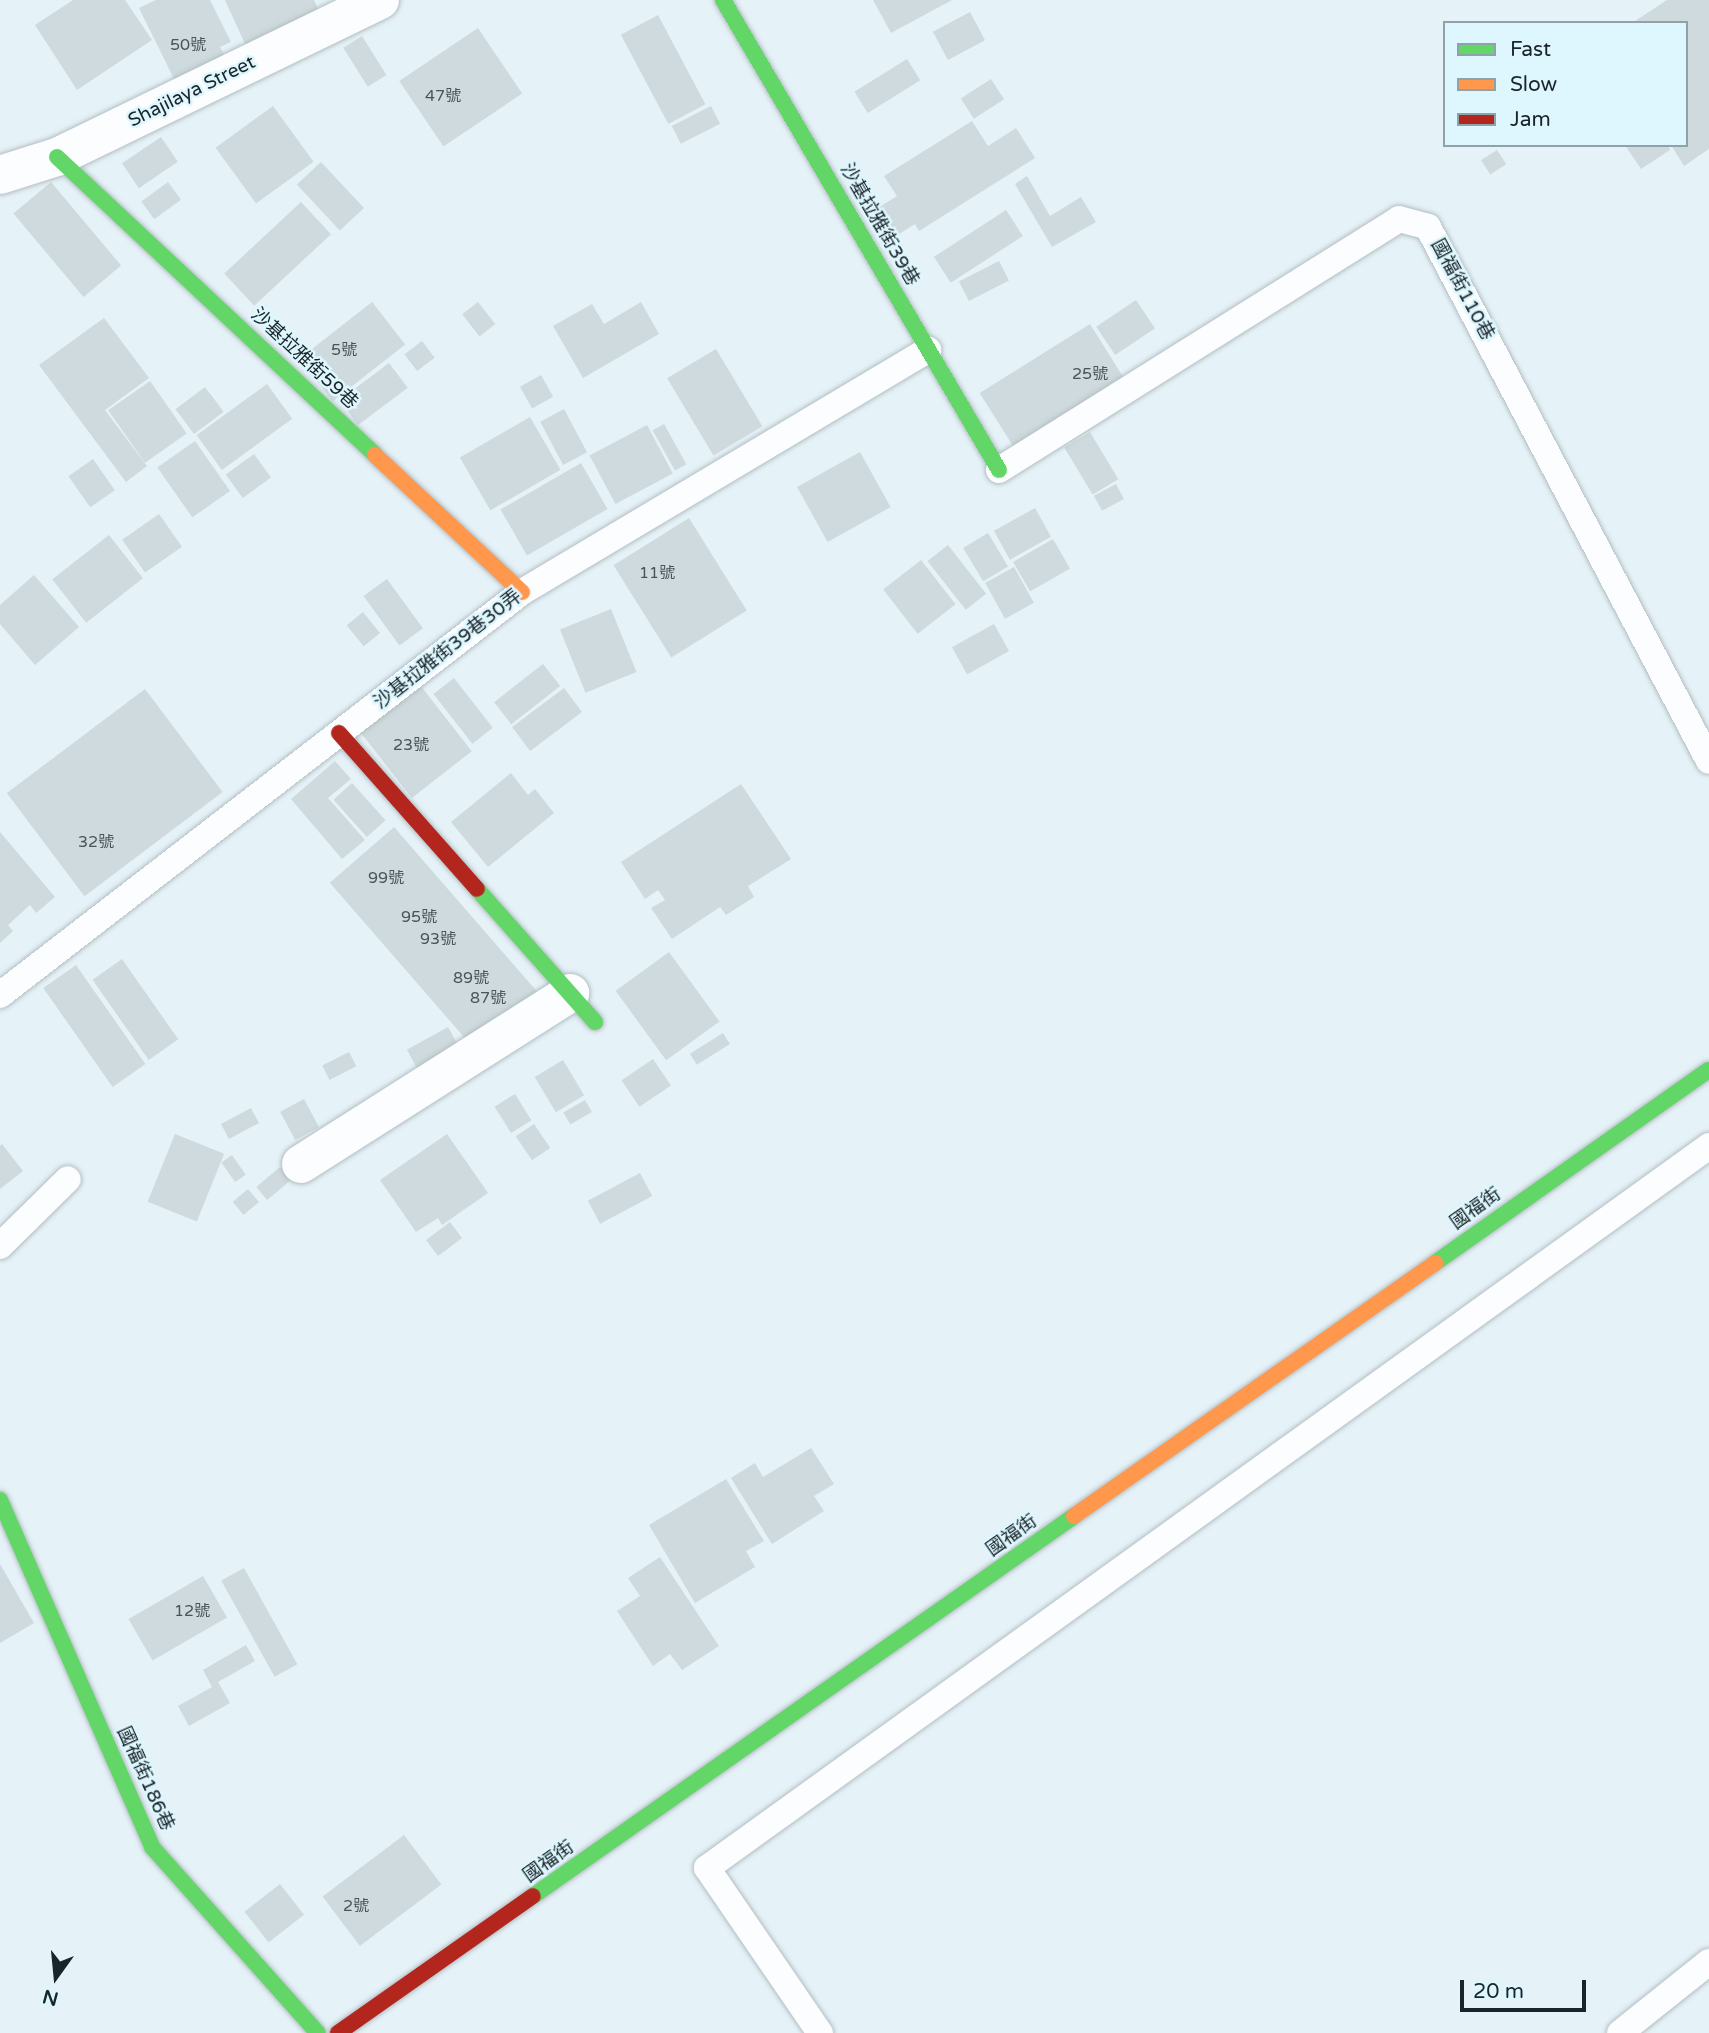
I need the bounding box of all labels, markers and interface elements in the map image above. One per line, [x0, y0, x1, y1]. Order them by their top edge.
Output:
legend [1443, 21, 1688, 147]
house number: 50號 [170, 35, 206, 55]
text: Fast [1510, 37, 1551, 62]
street label: Shajilaya Street [125, 51, 259, 133]
text: Slow [1510, 72, 1557, 97]
house number: 47號 [425, 86, 461, 106]
text: Jam [1510, 107, 1551, 132]
street label: 沙基拉雅街39巷 [835, 160, 923, 290]
street label: 國福街110巷 [1426, 235, 1498, 345]
street label: 沙基拉雅街59巷 [246, 304, 362, 414]
house number: 5號 [331, 340, 357, 360]
house number: 25號 [1072, 364, 1108, 384]
house number: 11號 [639, 563, 675, 583]
street label: 沙基拉雅街39巷30弄 [370, 585, 526, 715]
house number: 23號 [393, 735, 429, 755]
house number: 32號 [78, 832, 114, 852]
house number: 99號 [368, 868, 404, 888]
house number: 95號 [401, 907, 437, 927]
house number: 93號 [420, 929, 456, 949]
house number: 89號 [453, 968, 489, 988]
house number: 87號 [470, 988, 506, 1008]
street label: 國福街 [1446, 1183, 1506, 1235]
street label: 國福街 [982, 1510, 1042, 1562]
house number: 12號 [174, 1601, 210, 1621]
street label: 國福街186巷 [112, 1723, 178, 1835]
street label: 國福街 [519, 1836, 579, 1888]
house number: 2號 [343, 1896, 369, 1916]
north arrow [21, 1942, 91, 2012]
scale bar [1464, 1966, 1590, 2010]
text: 20 m [1473, 1979, 1524, 2004]
text: N [40, 1985, 61, 2010]

